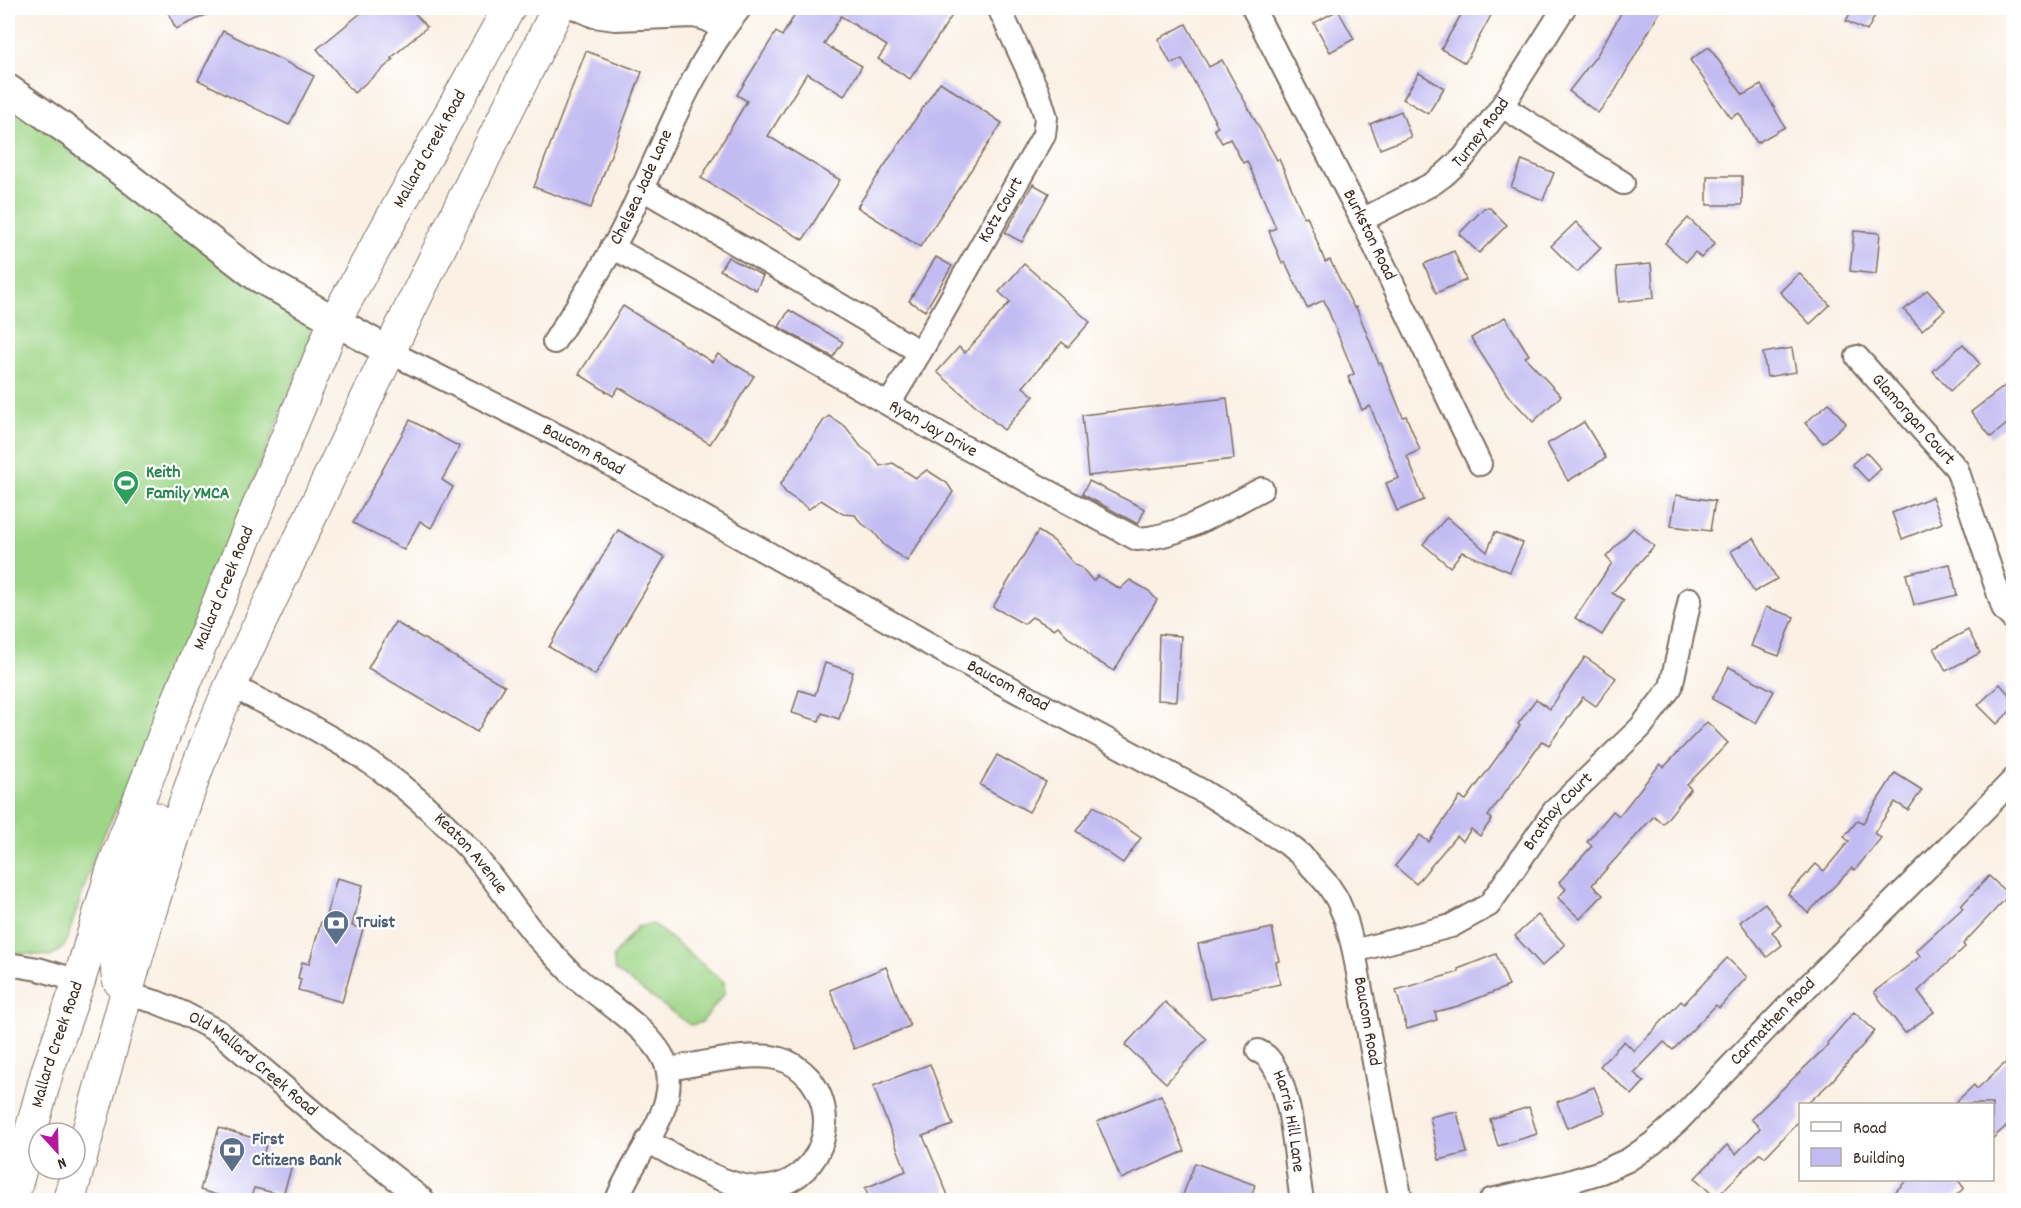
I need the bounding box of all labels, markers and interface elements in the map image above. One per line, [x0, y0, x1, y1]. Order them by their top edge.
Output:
street label: Mallard Creek Road [387, 86, 473, 213]
street label: Turney Road [1447, 93, 1516, 174]
street label: Chelsea Jade Lane [604, 126, 680, 250]
street label: Kotz Court [973, 172, 1030, 248]
street label: Burkston Road [1336, 185, 1402, 285]
street label: Glamorgan Court [1865, 368, 1961, 471]
street label: Ryan Jay Drive [884, 394, 982, 464]
street label: Baucom Road [538, 418, 629, 482]
place label: Keith Family YMCA [146, 461, 230, 507]
sports icon: Keith Family YMCA [111, 468, 141, 506]
street label: Mallard Creek Road [187, 523, 261, 654]
street label: Baucom Road [962, 654, 1054, 719]
street label: Brathay Court [1517, 767, 1599, 856]
street label: Keaton Avenue [428, 807, 513, 900]
bank icon: Truist [321, 908, 351, 946]
place label: Truist [356, 911, 396, 936]
street label: Carmathen Road [1725, 972, 1822, 1072]
street label: Baucom Road [1346, 975, 1387, 1068]
street label: Mallard Creek Road [25, 978, 90, 1111]
street label: Old Mallard Creek Road [183, 1005, 323, 1123]
street label: Harris Hill Lane [1265, 1066, 1310, 1174]
legend [1799, 1103, 1994, 1181]
text: Road [1853, 1117, 1887, 1142]
north arrow [27, 1121, 87, 1181]
place label: First Citizens Bank [252, 1128, 342, 1174]
bank icon: First Citizens Bank [217, 1135, 247, 1173]
text: Building [1853, 1147, 1905, 1172]
text: N [54, 1150, 70, 1175]

